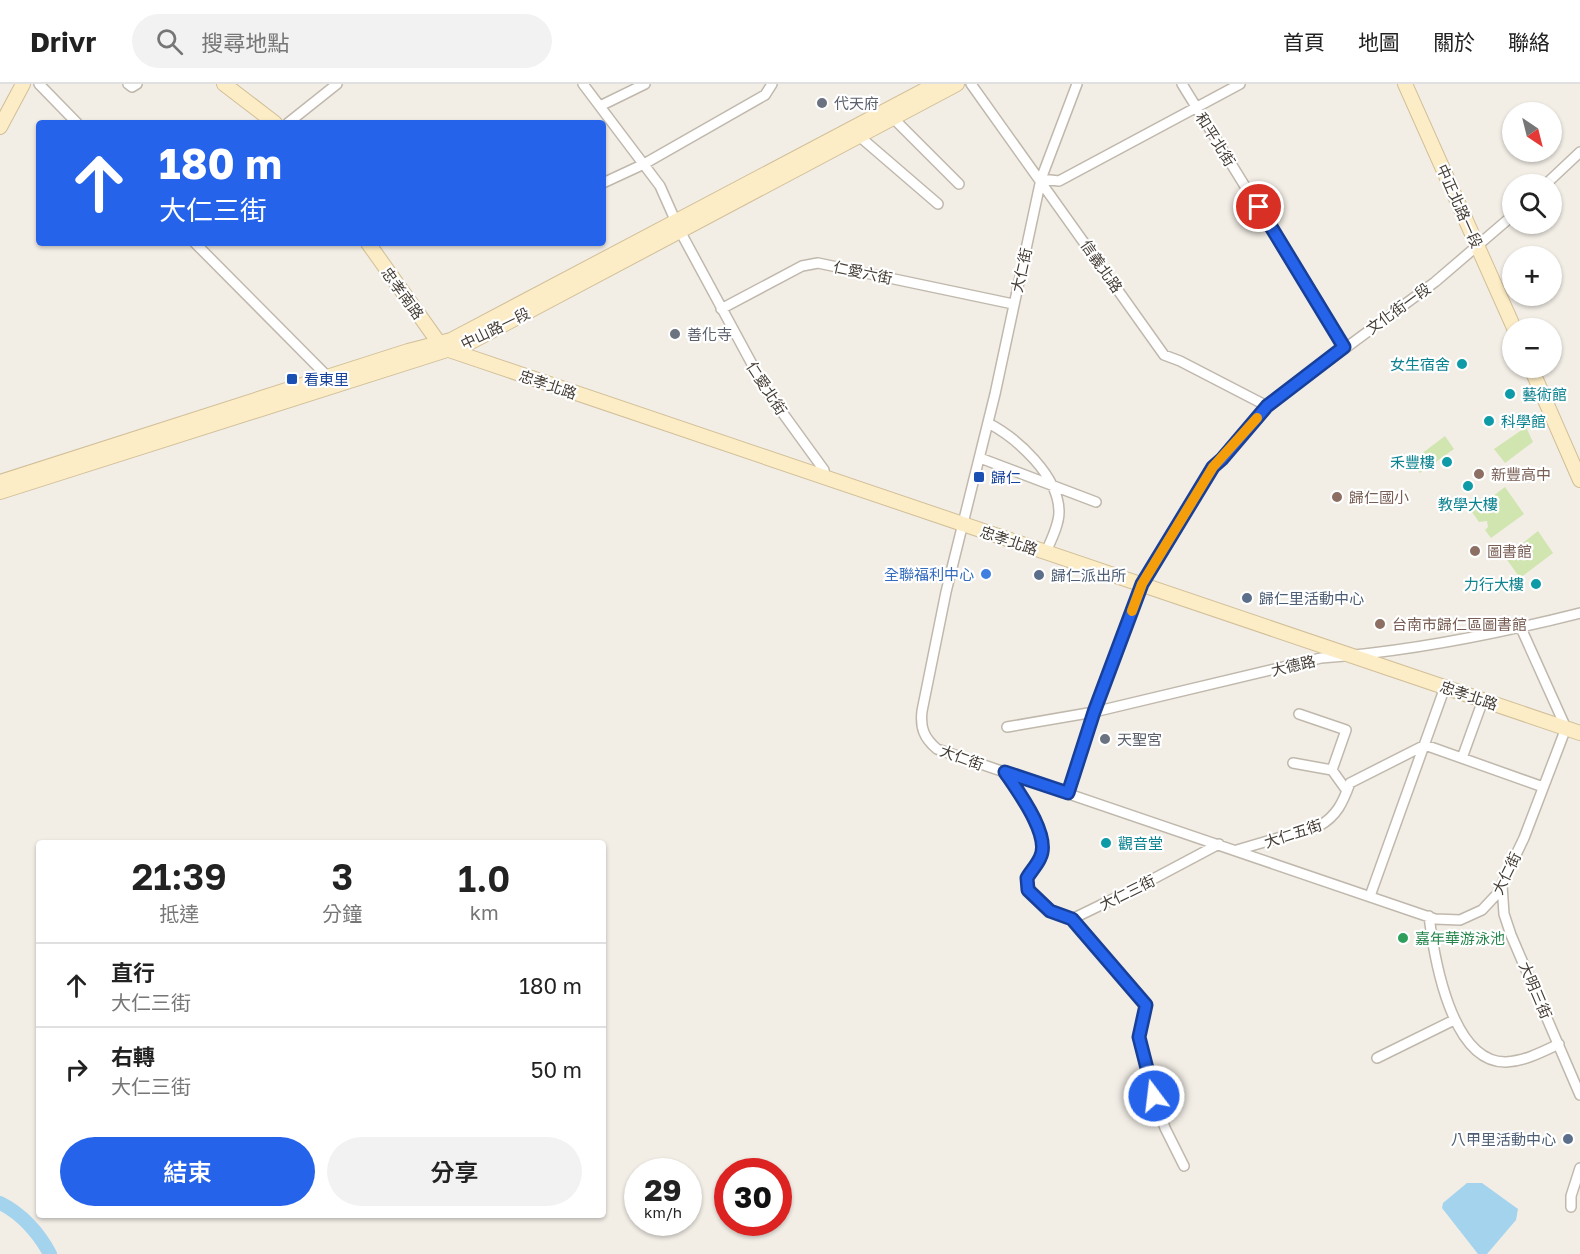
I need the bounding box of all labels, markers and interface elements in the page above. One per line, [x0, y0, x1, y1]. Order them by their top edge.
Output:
search box [132, 14, 552, 68]
text: Drivr [30, 25, 96, 58]
icon: search [153, 25, 186, 58]
text: 搜尋地點 [201, 29, 289, 56]
text: 首頁 [1283, 29, 1325, 55]
text: 地圖 [1358, 29, 1400, 55]
text: 關於 [1433, 29, 1475, 55]
text: 聯絡 [1508, 29, 1550, 55]
place label: 代天府 [834, 94, 879, 112]
marker: 代天府 [815, 96, 829, 110]
north arrow [1502, 102, 1562, 162]
map controls [1502, 102, 1562, 378]
street label: 和平北街 [1192, 109, 1240, 169]
text: 180 m [159, 138, 282, 188]
icon: ahead [60, 144, 138, 222]
street label: 中正北路一段 [1433, 161, 1487, 251]
button: search [1502, 174, 1562, 234]
pin [1233, 181, 1284, 232]
icon: arrive [1242, 190, 1275, 223]
text: 大仁三街 [159, 194, 267, 226]
street label: 信義北路 [1077, 236, 1127, 296]
street label: 大仁街 [1007, 246, 1035, 294]
button: + [1502, 246, 1562, 306]
street label: 仁愛六街 [832, 257, 894, 287]
street label: 忠孝南路 [378, 263, 428, 323]
street label: 文化街一段 [1362, 279, 1434, 337]
street label: 中山路一段 [457, 303, 533, 353]
button: − [1502, 318, 1562, 378]
place label: 善化寺 [687, 325, 732, 343]
marker: 善化寺 [668, 327, 682, 341]
place label: 女生宿舍 [1390, 355, 1450, 373]
marker: 女生宿舍 [1455, 357, 1469, 371]
street label: 仁愛北街 [743, 358, 791, 418]
street label: 忠孝北路 [517, 366, 579, 402]
place label: 看東里 [304, 370, 349, 388]
marker: 看東里 [285, 372, 299, 386]
place label: 藝術館 [1522, 385, 1567, 403]
marker: 藝術館 [1503, 387, 1517, 401]
place label: 科學館 [1501, 412, 1546, 430]
marker: 科學館 [1482, 414, 1496, 428]
place label: 禾豐樓 [1390, 453, 1435, 471]
marker: 禾豐樓 [1440, 455, 1454, 469]
place label: 新豐高中 [1491, 465, 1551, 483]
marker: 新豐高中 [1472, 467, 1486, 481]
place label: 歸仁 [991, 468, 1021, 486]
marker: 歸仁 [972, 470, 986, 484]
marker: 教學大樓 [1461, 479, 1475, 493]
place label: 歸仁國小 [1349, 488, 1409, 506]
marker: 歸仁國小 [1330, 490, 1344, 504]
place label: 教學大樓 [1438, 495, 1498, 513]
street label: 忠孝北路 [978, 522, 1040, 558]
place label: 圖書館 [1487, 542, 1532, 560]
marker: 圖書館 [1468, 544, 1482, 558]
place label: 全聯福利中心 [884, 565, 974, 583]
place label: 歸仁派出所 [1051, 566, 1126, 584]
marker: 全聯福利中心 [979, 567, 993, 581]
marker: 歸仁派出所 [1032, 568, 1046, 582]
place label: 力行大樓 [1464, 575, 1524, 593]
marker: 力行大樓 [1529, 577, 1543, 591]
place label: 歸仁里活動中心 [1259, 589, 1364, 607]
marker: 歸仁里活動中心 [1240, 591, 1254, 605]
place label: 台南市歸仁區圖書館 [1392, 615, 1527, 633]
marker: 台南市歸仁區圖書館 [1373, 617, 1387, 631]
street label: 大德路 [1269, 651, 1317, 679]
street label: 忠孝北路 [1438, 677, 1500, 713]
place label: 天聖宮 [1117, 730, 1162, 748]
marker: 天聖宮 [1098, 732, 1112, 746]
street label: 大仁街 [938, 741, 986, 773]
street label: 大仁五街 [1262, 815, 1324, 851]
place label: 觀音堂 [1118, 834, 1163, 852]
marker: 觀音堂 [1099, 836, 1113, 850]
street label: 大仁街 [1488, 849, 1524, 897]
text: 21:39 [132, 855, 227, 898]
text: 3 [331, 855, 353, 898]
text: 1.0 [458, 857, 510, 900]
street label: 大仁三街 [1096, 871, 1158, 913]
text: km [470, 900, 499, 924]
text: 抵達 [159, 901, 199, 925]
text: 分鐘 [322, 901, 362, 925]
place label: 嘉年華游泳池 [1415, 929, 1505, 947]
marker: 嘉年華游泳池 [1396, 931, 1410, 945]
text: 直行 [111, 959, 155, 986]
street label: 大明三街 [1516, 959, 1556, 1021]
icon: ahead [60, 969, 93, 1002]
text: 180 m [519, 972, 582, 999]
text: 大仁三街 [111, 990, 191, 1014]
text: 右轉 [111, 1043, 155, 1070]
icon: right [60, 1053, 93, 1086]
text: 50 m [531, 1056, 582, 1083]
position arrow [1122, 1064, 1186, 1128]
text: 大仁三街 [111, 1074, 191, 1098]
place label: 八甲里活動中心 [1451, 1130, 1556, 1148]
marker: 八甲里活動中心 [1561, 1132, 1575, 1146]
button: 結束 [60, 1137, 315, 1206]
button: 分享 [327, 1137, 582, 1206]
speed limit sign: 30 [714, 1158, 792, 1236]
text: 29 [644, 1172, 682, 1208]
text: km/h [644, 1203, 682, 1221]

